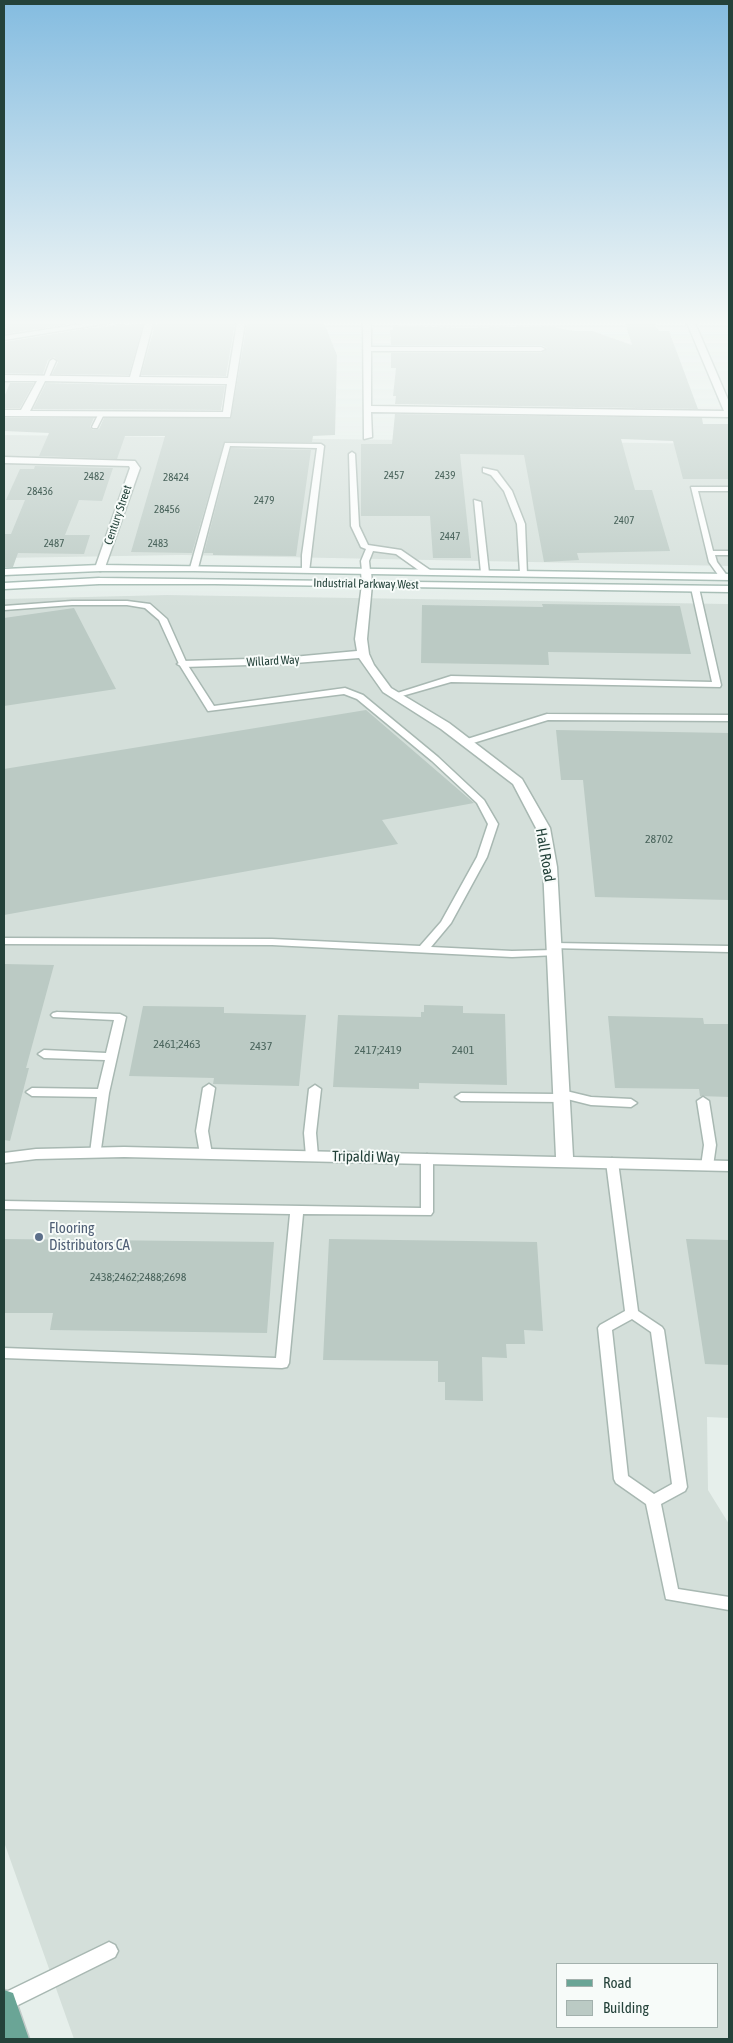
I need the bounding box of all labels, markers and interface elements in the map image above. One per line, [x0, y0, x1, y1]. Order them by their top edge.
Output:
house number: 2457 [384, 469, 404, 483]
house number: 2439 [435, 469, 455, 483]
house number: 2482 [84, 470, 104, 484]
house number: 28424 [163, 471, 189, 485]
street label: Century Street [101, 483, 135, 547]
house number: 28436 [27, 485, 53, 499]
house number: 2479 [254, 494, 274, 508]
house number: 28456 [154, 503, 180, 517]
house number: 2407 [614, 514, 634, 528]
house number: 2447 [440, 530, 460, 544]
house number: 2487 [44, 537, 64, 551]
house number: 2483 [148, 537, 168, 551]
street label: Industrial Parkway West [313, 576, 419, 592]
street label: Willard Way [246, 652, 300, 670]
street label: Hall Road [531, 827, 559, 883]
house number: 28702 [645, 832, 673, 846]
house number: 2461;2463 [153, 1037, 201, 1051]
house number: 2437 [250, 1039, 272, 1053]
house number: 2417;2419 [354, 1043, 402, 1057]
house number: 2401 [452, 1043, 474, 1057]
street label: Tripaldi Way [332, 1147, 400, 1167]
place label: Flooring Distributors CA [49, 1219, 130, 1254]
marker: Flooring Distributors CA [33, 1231, 45, 1243]
house number: 2438;2462;2488;2698 [90, 1270, 186, 1284]
legend [556, 1963, 718, 2028]
text: Road [603, 1974, 632, 1991]
text: Building [603, 1999, 649, 2016]

